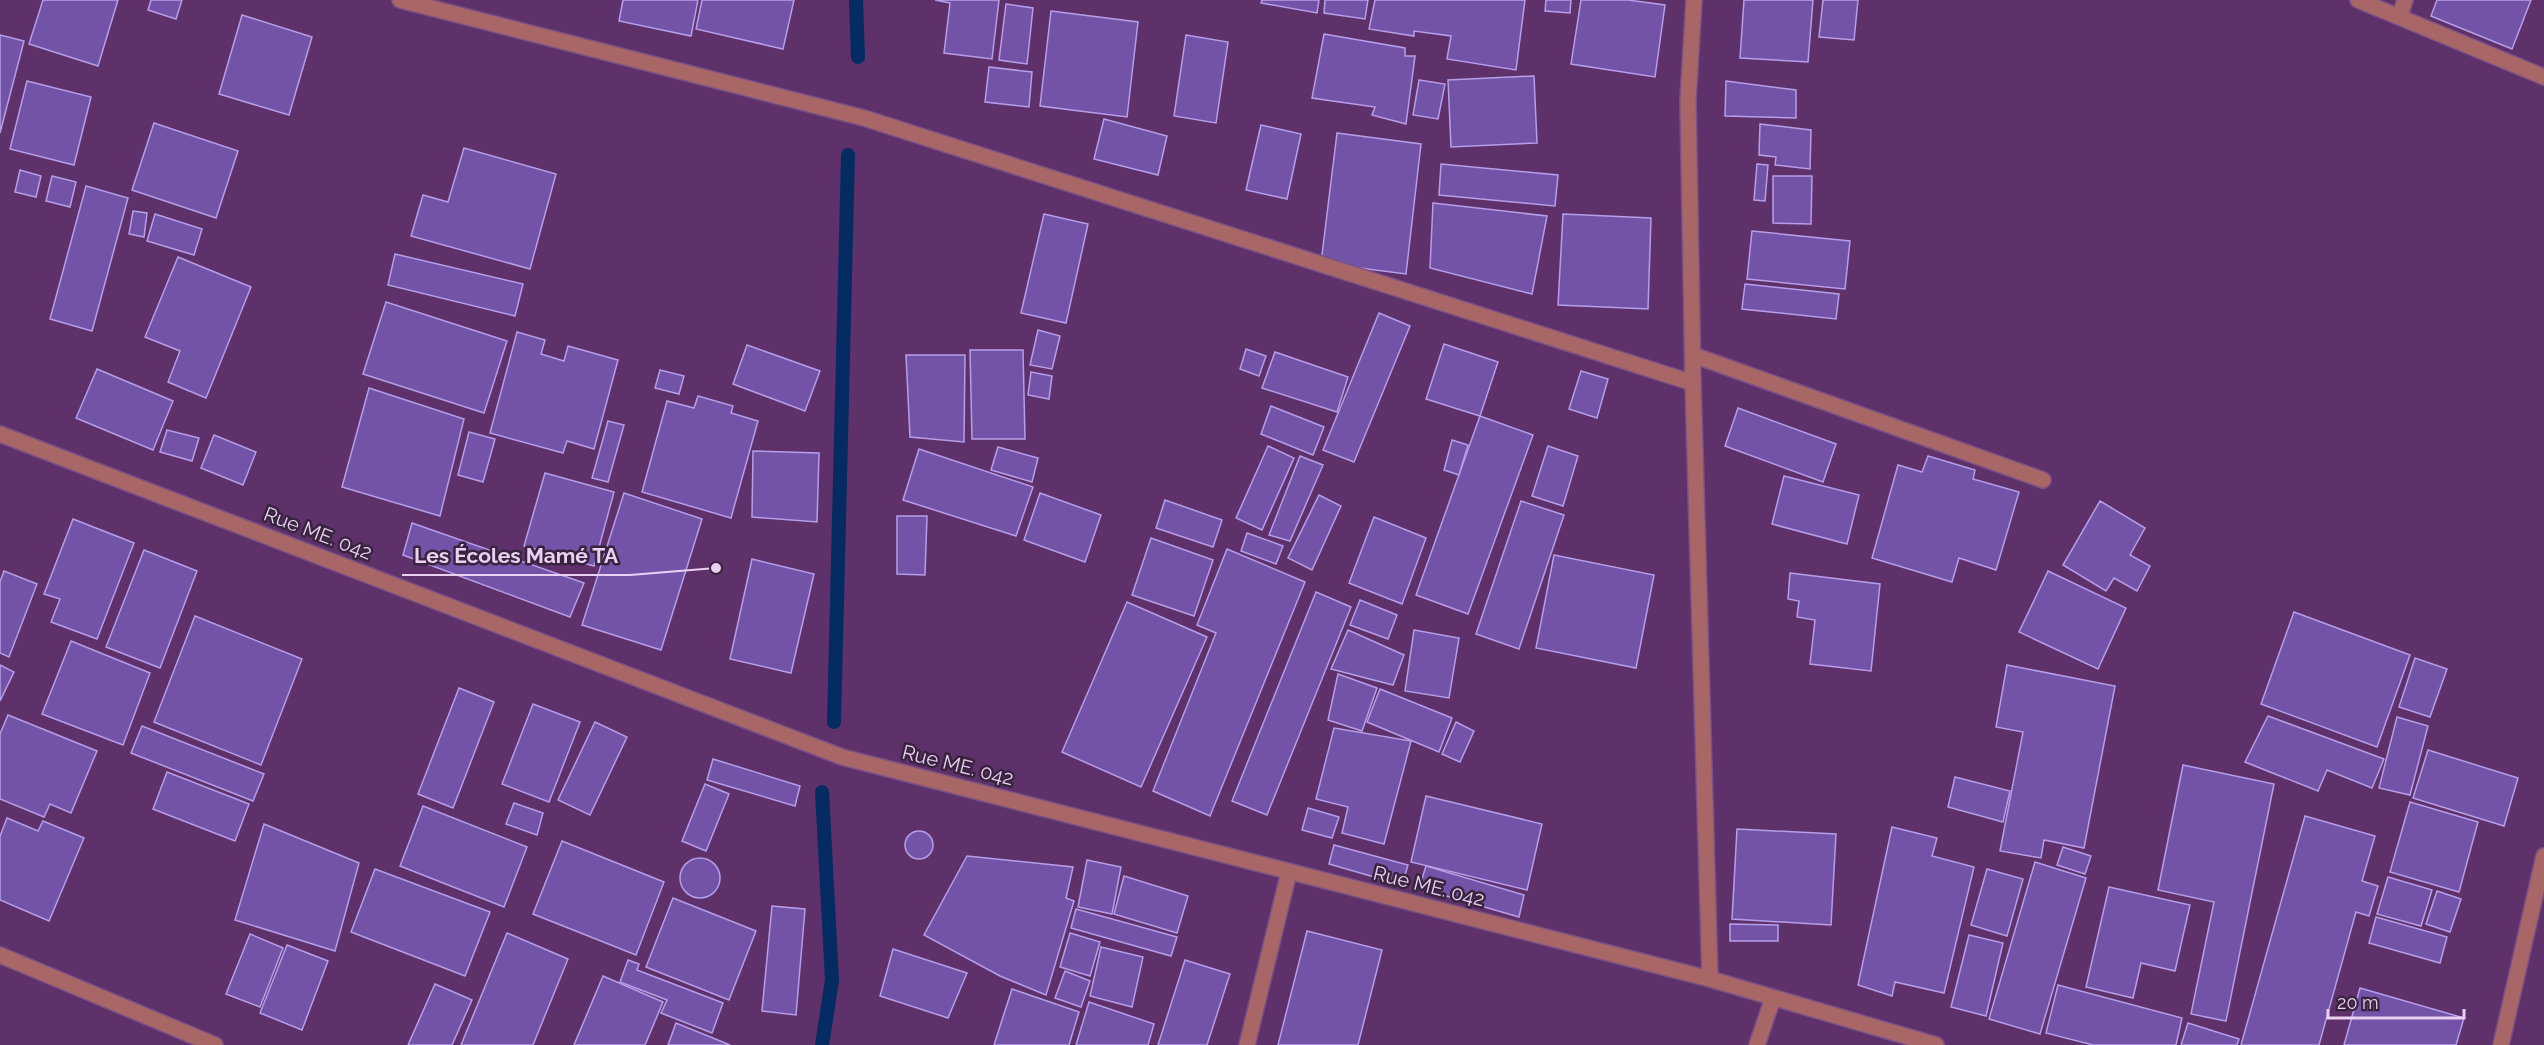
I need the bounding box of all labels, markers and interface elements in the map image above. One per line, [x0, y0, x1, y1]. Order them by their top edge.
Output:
street label: Rue ME. 042 [261, 501, 375, 565]
callout: Les Écoles Mamé TA [402, 536, 630, 575]
text: Les Écoles Mamé TA [414, 543, 619, 568]
street label: Rue ME. 042 [900, 740, 1016, 790]
street label: Rue ME. 042 [1371, 861, 1487, 911]
scale bar [2328, 982, 2464, 1020]
text: 20 m [2337, 992, 2379, 1013]

